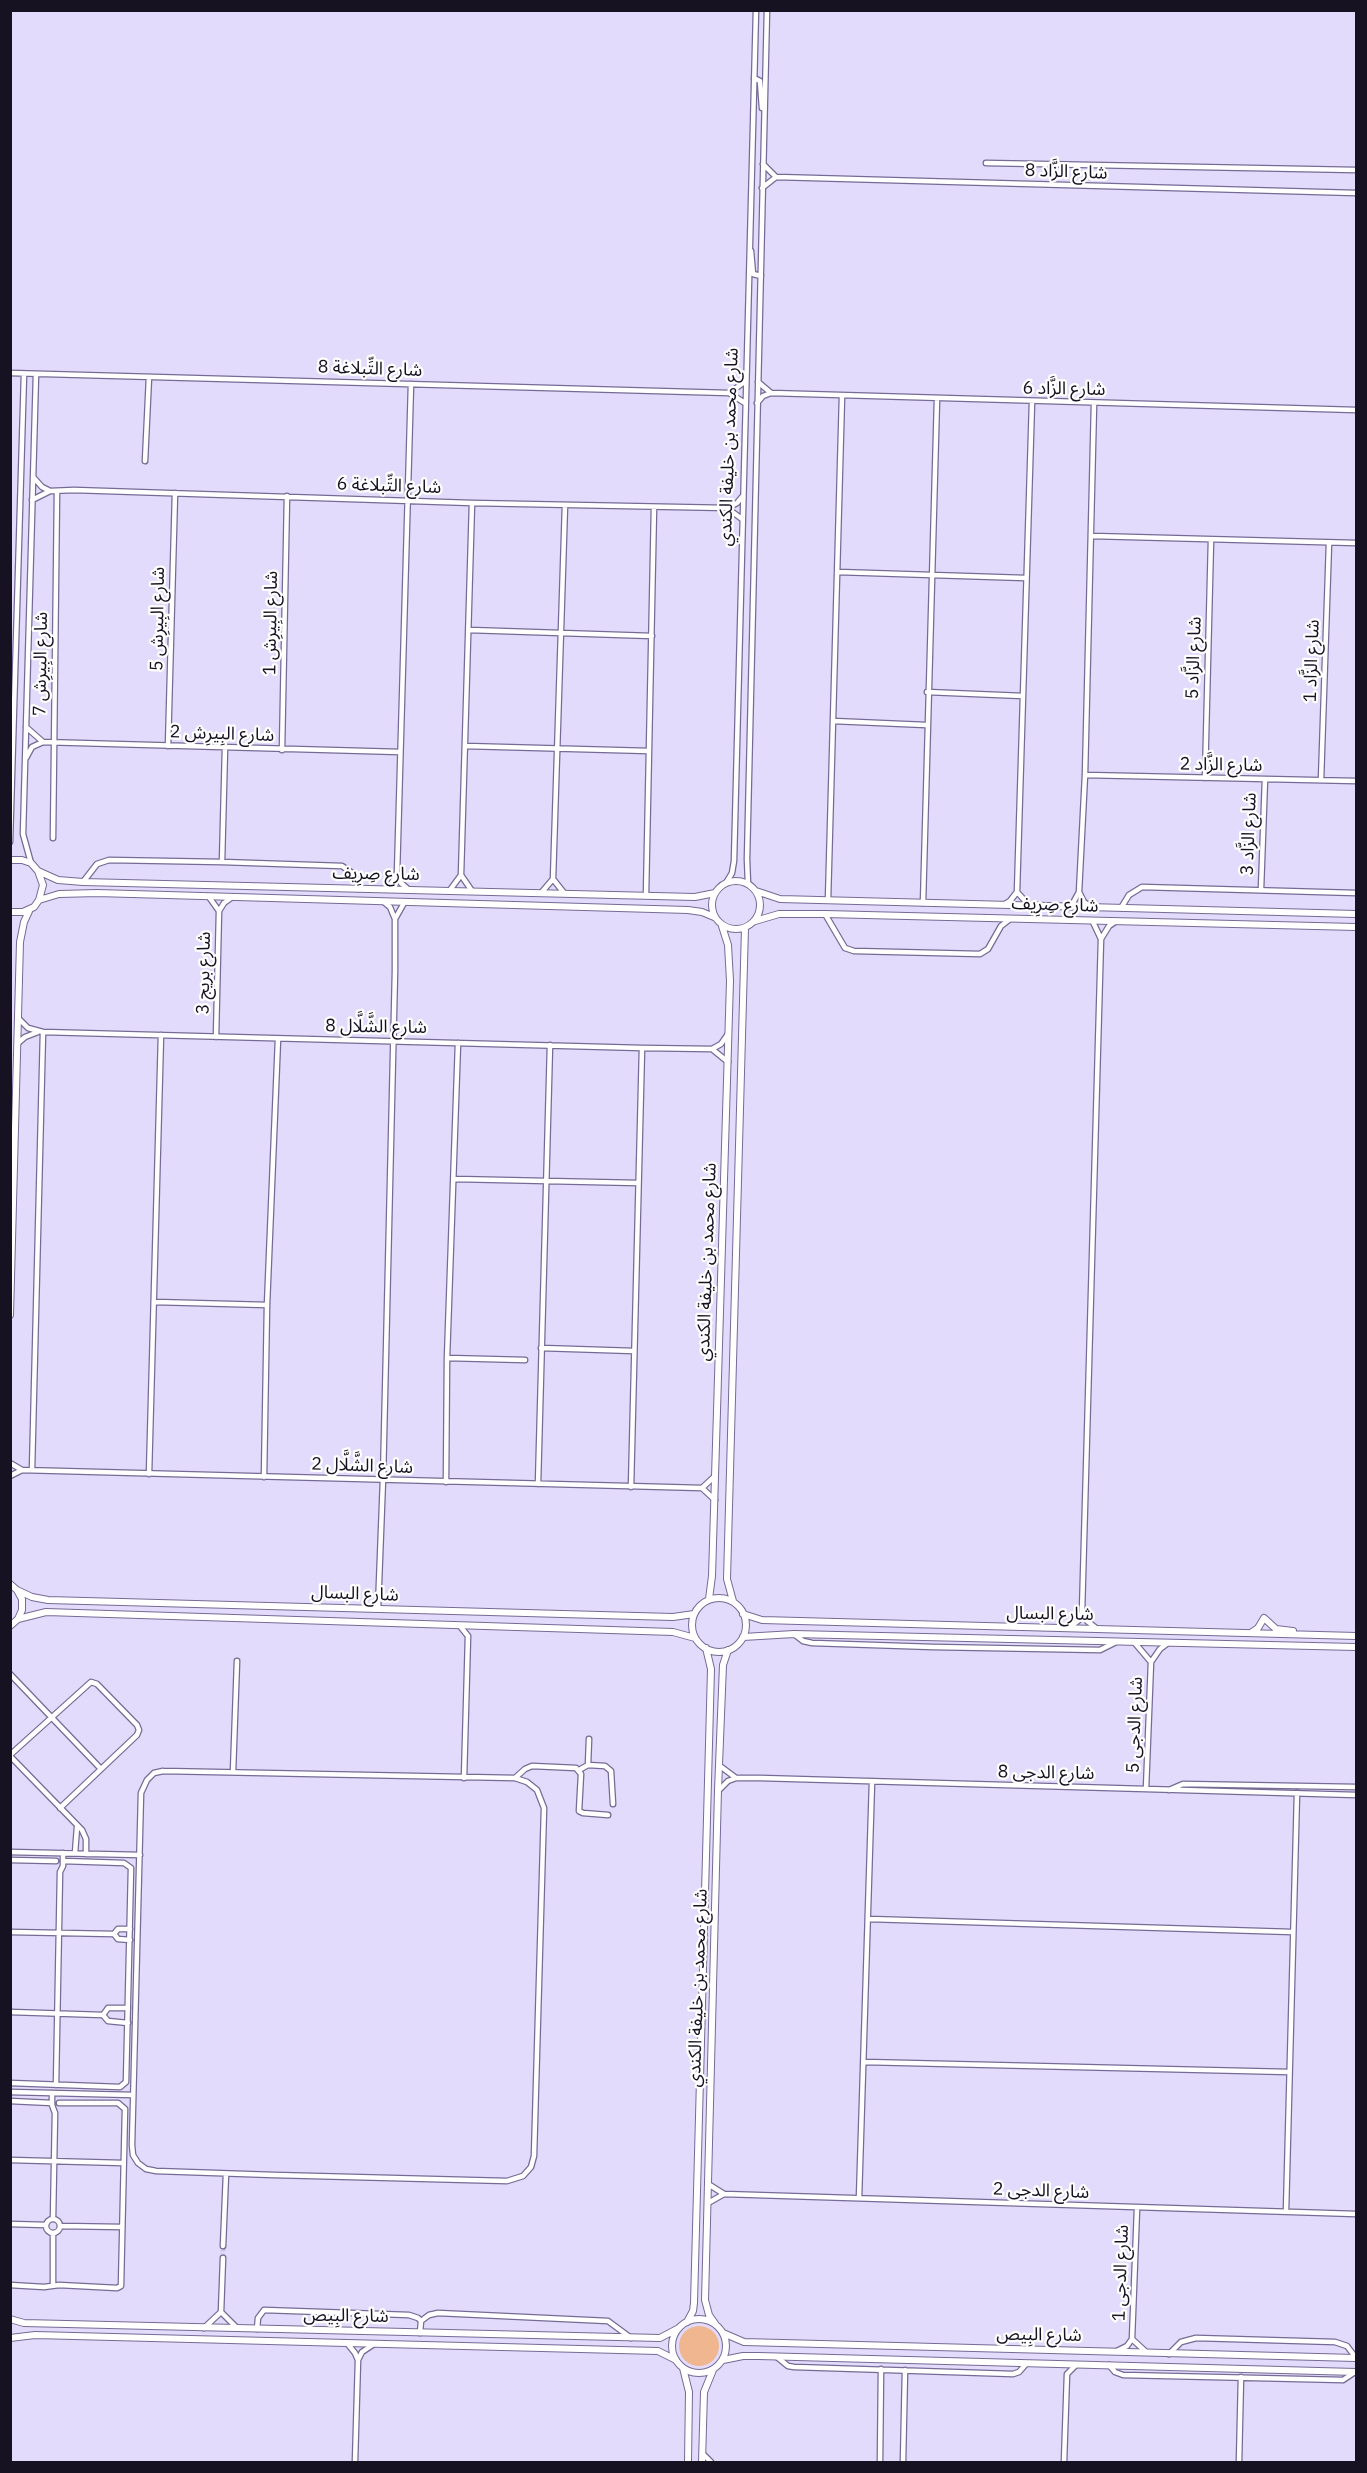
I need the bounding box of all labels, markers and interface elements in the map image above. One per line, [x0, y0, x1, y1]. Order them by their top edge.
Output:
street label: شارع الزَّاد 8 [1024, 160, 1108, 184]
street label: شارع محمد بن خليفة الكندي [715, 347, 743, 547]
street label: شارع التِّبلاغة 8 [317, 356, 423, 382]
street label: شارع الزَّاد 6 [1022, 377, 1106, 401]
street label: شارع التِّبلاغة 6 [336, 473, 442, 499]
street label: شارع البِيرِش 5 [146, 567, 170, 671]
street label: شارع البِيرِش 1 [259, 571, 283, 675]
street label: شارع البِيرِش 7 [29, 612, 53, 716]
street label: شارع الزَّاد 5 [1182, 616, 1206, 700]
street label: شارع الزَّاد 1 [1300, 619, 1324, 703]
street label: شارع البِيرِش 2 [169, 721, 275, 747]
street label: شارع الزَّاد 2 [1179, 753, 1263, 777]
street label: شارع الزَّاد 3 [1237, 792, 1261, 876]
street label: شارع صِرِيف [332, 862, 420, 886]
street label: شارع صِرِيف [1011, 893, 1099, 917]
street label: شارع بريج 3 [192, 931, 216, 1015]
street label: شارع الشَّلَّال 8 [325, 1015, 427, 1039]
street label: شارع محمد بن خليفة الكندي [693, 1162, 721, 1362]
street label: شارع الشَّلَّال 2 [311, 1453, 413, 1479]
street label: شارع البسال [311, 1582, 399, 1606]
street label: شارع البسال [1006, 1602, 1094, 1626]
street label: شارع الدجى 5 [1123, 1676, 1147, 1774]
street label: شارع الدجى 8 [997, 1761, 1095, 1785]
street label: شارع محمد بن خليفة الكندي [684, 1888, 712, 2088]
street label: شارع الدجى 2 [992, 2179, 1090, 2203]
street label: شارع الدجى 1 [1109, 2224, 1133, 2322]
street label: شارع البِيص [303, 2304, 389, 2328]
street label: شارع البِيص [996, 2323, 1082, 2347]

